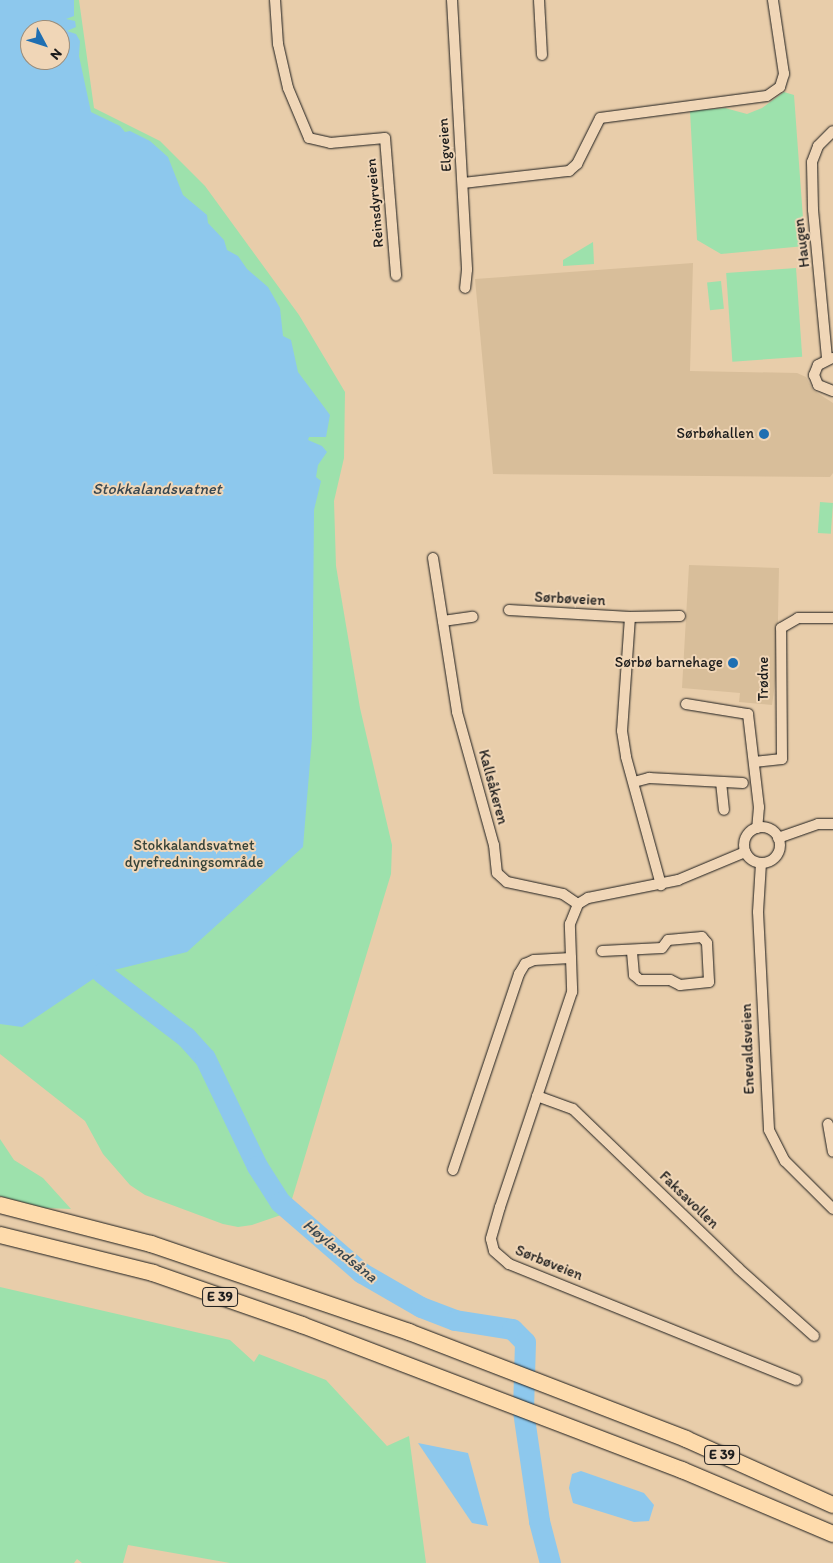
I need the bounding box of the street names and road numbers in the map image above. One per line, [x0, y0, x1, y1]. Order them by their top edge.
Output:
street label: Elgveien [434, 118, 456, 172]
street label: Reinsdyrveien [362, 158, 388, 248]
street label: Haugen [790, 217, 814, 269]
street label: Sørbøveien [534, 588, 606, 610]
street label: Trødne [755, 657, 773, 701]
street label: Kallsåkeren [474, 748, 512, 826]
street label: Enevaldsveien [737, 1003, 759, 1095]
street label: Faksavollen [656, 1167, 722, 1233]
street label: Sørbøveien [513, 1241, 585, 1285]
road number: E 39 [201, 1285, 239, 1308]
road number: E 39 [703, 1444, 741, 1466]

